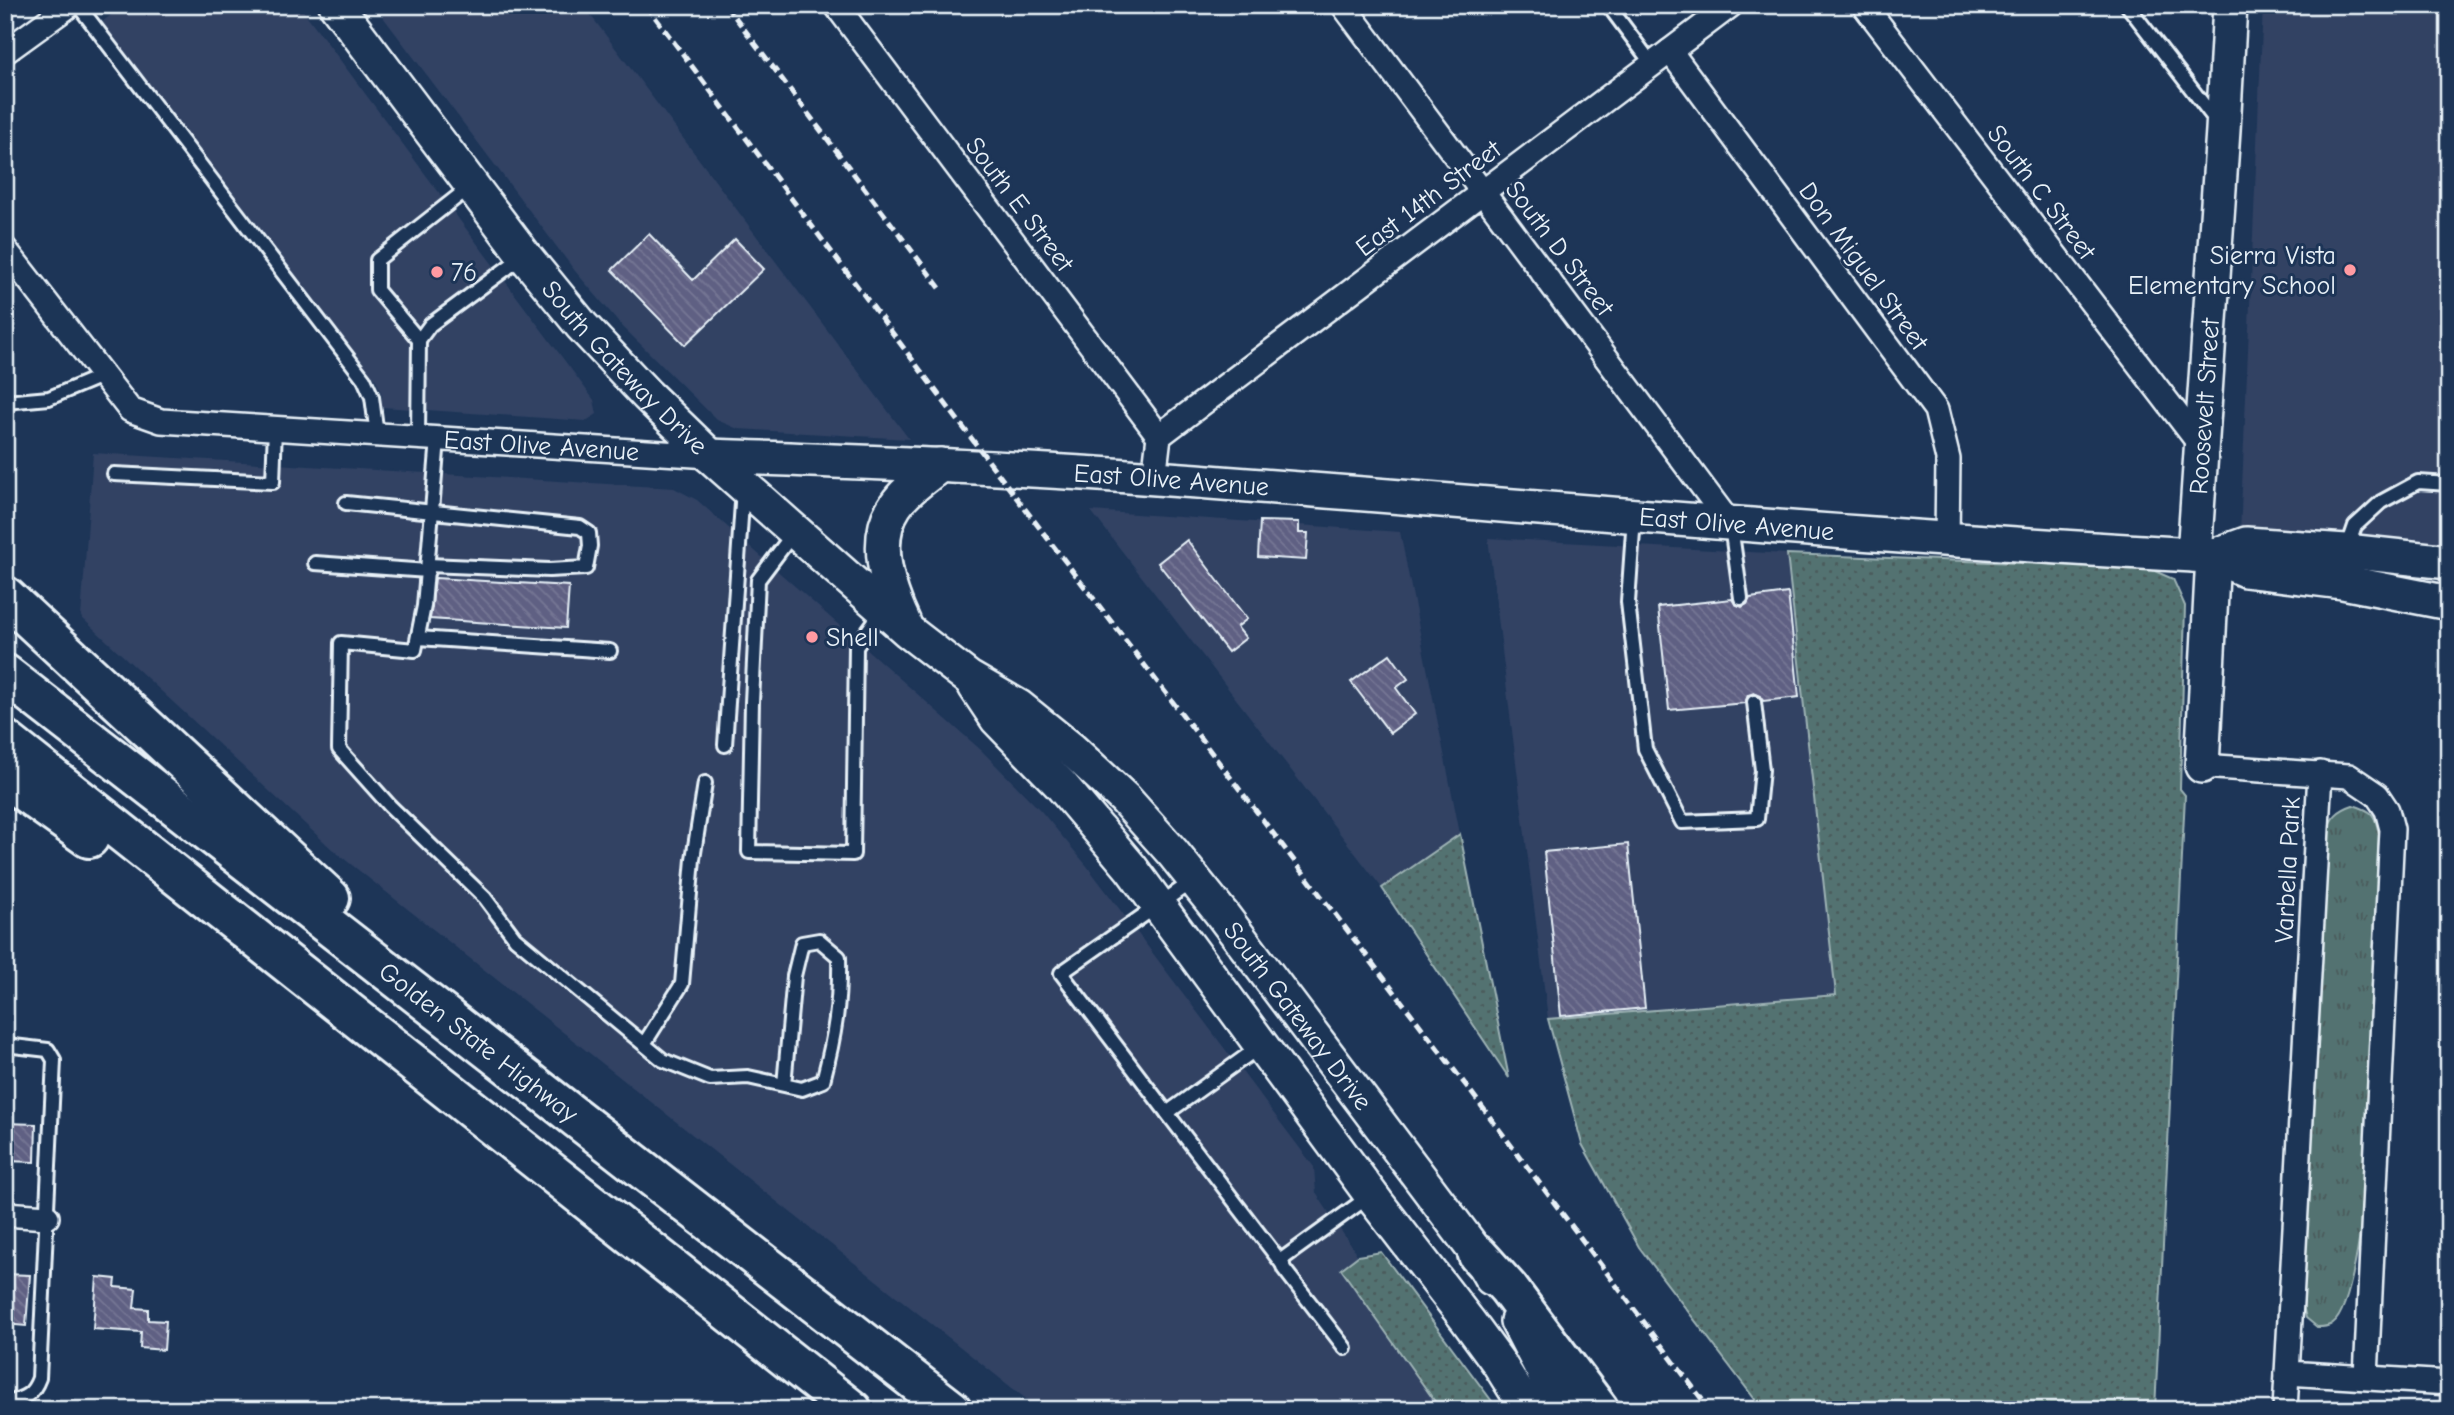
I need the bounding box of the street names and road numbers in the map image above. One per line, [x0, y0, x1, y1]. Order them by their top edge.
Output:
street label: South C Street [1981, 119, 2103, 267]
street label: South E Street [959, 131, 1081, 279]
street label: East 14th Street [1350, 134, 1508, 263]
street label: South D Street [1499, 175, 1621, 323]
street label: Don Miguel Street [1792, 177, 1935, 358]
street label: South Gateway Drive [535, 275, 713, 461]
street label: Roosevelt Street [2184, 316, 2226, 496]
street label: East Olive Avenue [443, 425, 640, 467]
street label: East Olive Avenue [1073, 458, 1270, 503]
street label: East Olive Avenue [1638, 502, 1835, 547]
street label: Varbella Park [2269, 796, 2307, 944]
street label: South Gateway Drive [1217, 916, 1378, 1116]
street label: Golden State Highway [373, 956, 584, 1130]

